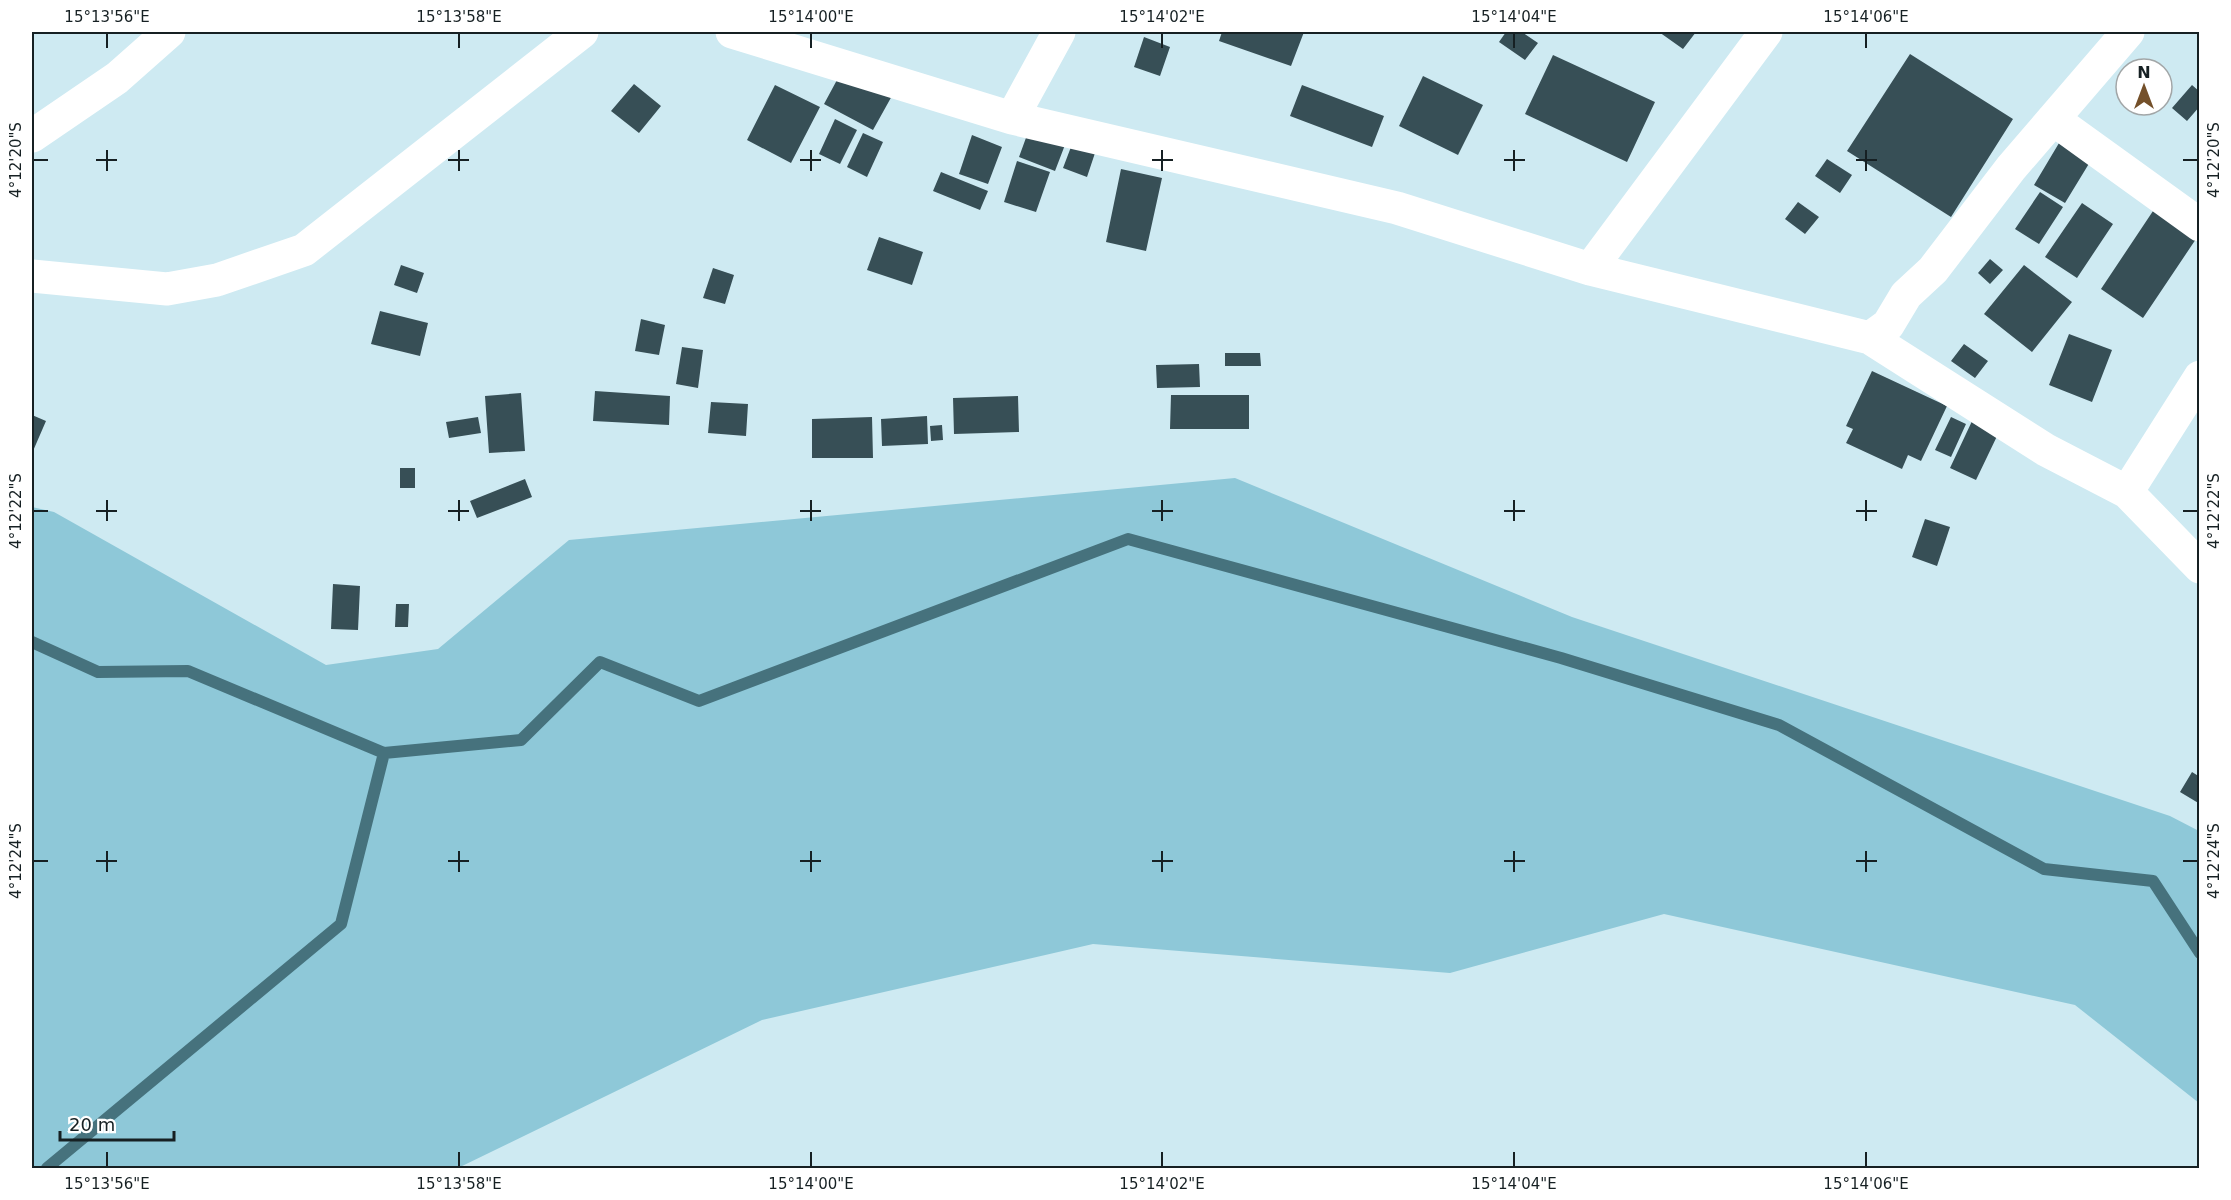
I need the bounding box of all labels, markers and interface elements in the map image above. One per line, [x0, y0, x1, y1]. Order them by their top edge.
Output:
text: 15°13'56"E [64, 8, 150, 26]
text: 15°13'58"E [416, 8, 502, 26]
text: 15°14'00"E [768, 8, 854, 26]
text: 15°14'02"E [1119, 8, 1205, 26]
text: 15°14'04"E [1471, 8, 1557, 26]
text: 15°14'06"E [1823, 8, 1909, 26]
north arrow [2114, 57, 2174, 117]
text: N [2137, 63, 2151, 82]
text: 4°12'20"S [7, 122, 25, 198]
text: 4°12'20"S [2205, 122, 2223, 198]
text: 4°12'22"S [7, 473, 25, 549]
text: 4°12'22"S [2205, 473, 2223, 549]
text: 4°12'24"S [7, 823, 25, 899]
text: 4°12'24"S [2205, 823, 2223, 899]
scale bar [60, 1104, 174, 1142]
text: 20 m [69, 1114, 115, 1135]
text: 15°13'56"E [64, 1175, 150, 1193]
text: 15°13'58"E [416, 1175, 502, 1193]
text: 15°14'00"E [768, 1175, 854, 1193]
text: 15°14'02"E [1119, 1175, 1205, 1193]
text: 15°14'04"E [1471, 1175, 1557, 1193]
text: 15°14'06"E [1823, 1175, 1909, 1193]

